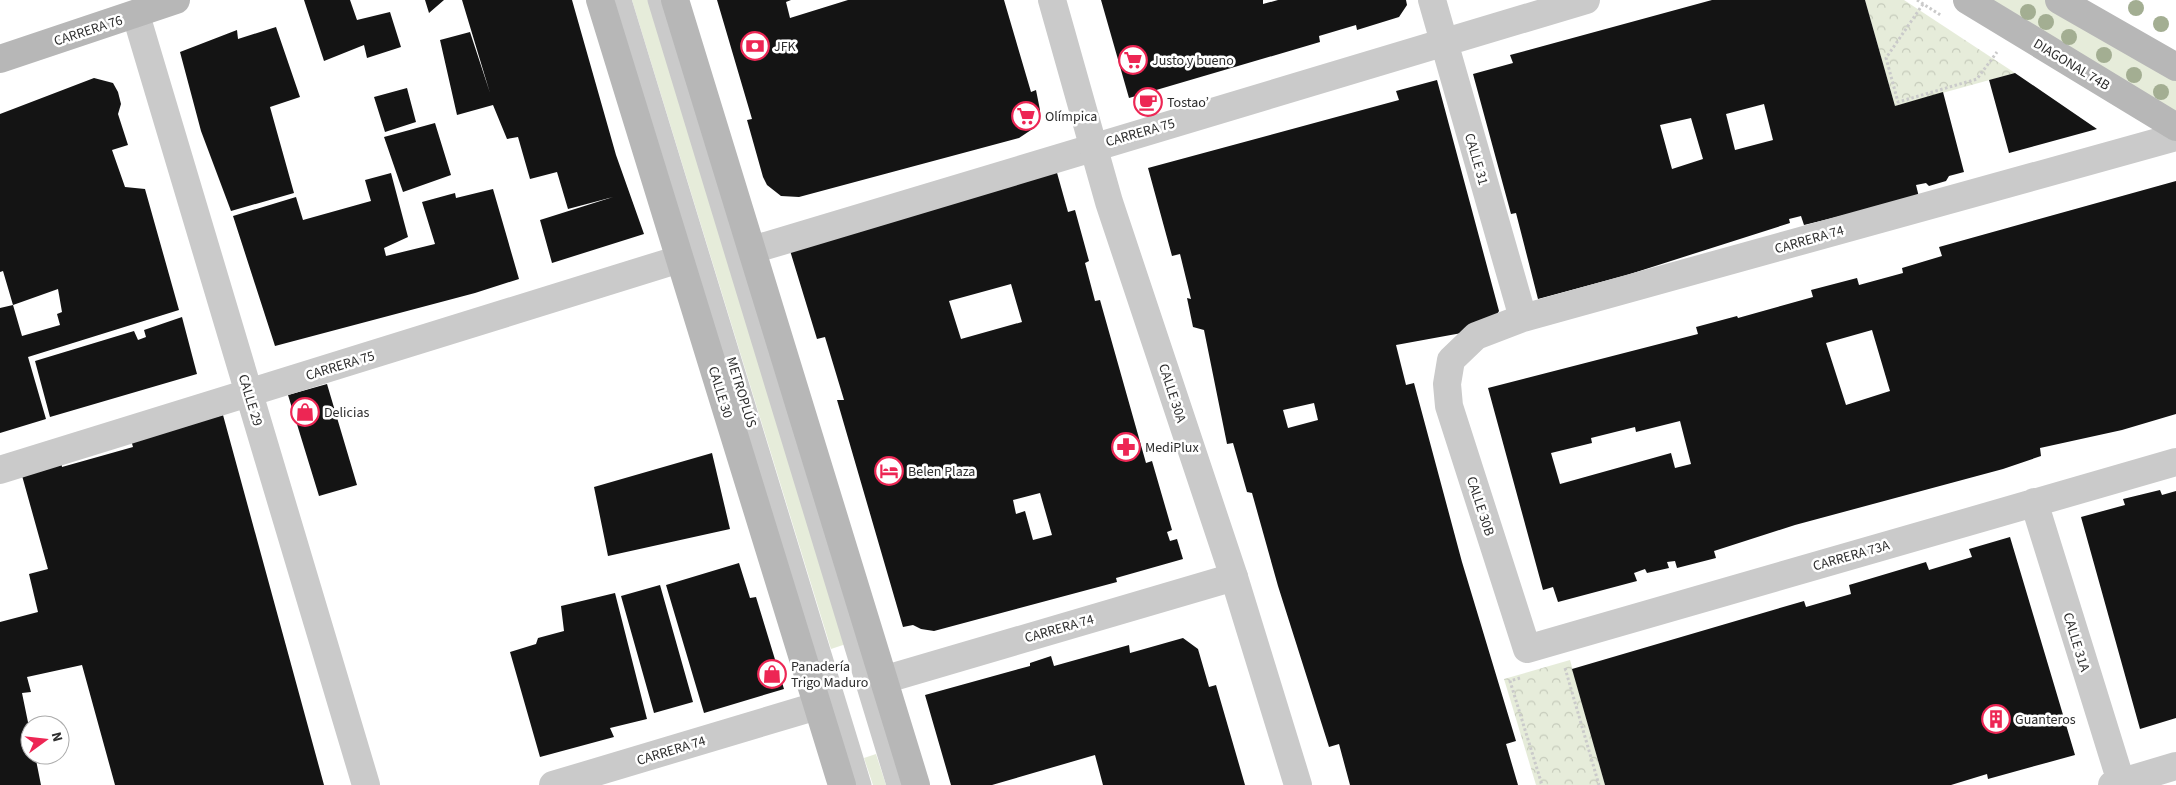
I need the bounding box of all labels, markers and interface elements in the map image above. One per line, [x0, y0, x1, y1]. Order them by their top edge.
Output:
street label: CARRERA 76 [51, 10, 125, 51]
bank icon: JFK [740, 31, 770, 61]
street label: DIAGONAL 74B [2029, 34, 2114, 96]
place label: JFK [774, 37, 797, 57]
supermarket icon: Justo y bueno [1118, 45, 1148, 75]
place label: Justo y bueno [1152, 51, 1234, 71]
cafe icon: Tostao’ [1133, 87, 1163, 117]
place label: Tostao’ [1167, 93, 1209, 113]
supermarket icon: Olímpica [1011, 101, 1041, 131]
place label: Olímpica [1045, 107, 1097, 127]
street label: CARRERA 75 [1103, 114, 1177, 152]
street label: CALLE 31 [1459, 131, 1493, 188]
street label: CARRERA 74 [1772, 221, 1846, 259]
street label: CARRERA 75 [303, 346, 377, 386]
street label: METROPLÚS [721, 354, 761, 430]
street label: CALLE 30A [1153, 361, 1191, 426]
street label: CALLE 30 [703, 364, 737, 421]
street label: CALLE 29 [233, 372, 267, 429]
shop icon: Delicias [290, 397, 320, 427]
place label: Delicias [324, 403, 369, 423]
pharmacy icon: MediPlux [1111, 432, 1141, 462]
place label: MediPlux [1145, 438, 1199, 458]
hotel icon: Belen Plaza [874, 456, 904, 486]
place label: Belen Plaza [908, 462, 975, 482]
street label: CALLE 30B [1461, 474, 1499, 539]
street label: CARRERA 73A [1811, 535, 1892, 576]
street label: CARRERA 74 [1022, 610, 1096, 648]
street label: CALLE 31A [2058, 610, 2095, 675]
place label: Panadería Trigo Maduro [791, 657, 868, 693]
shop icon: Panadería Trigo Maduro [757, 659, 787, 689]
building icon: Guanteros [1981, 704, 2011, 734]
place label: Guanteros [2015, 710, 2076, 730]
north arrow [20, 715, 70, 765]
text: N [46, 730, 67, 744]
street label: CARRERA 74 [634, 731, 708, 771]

